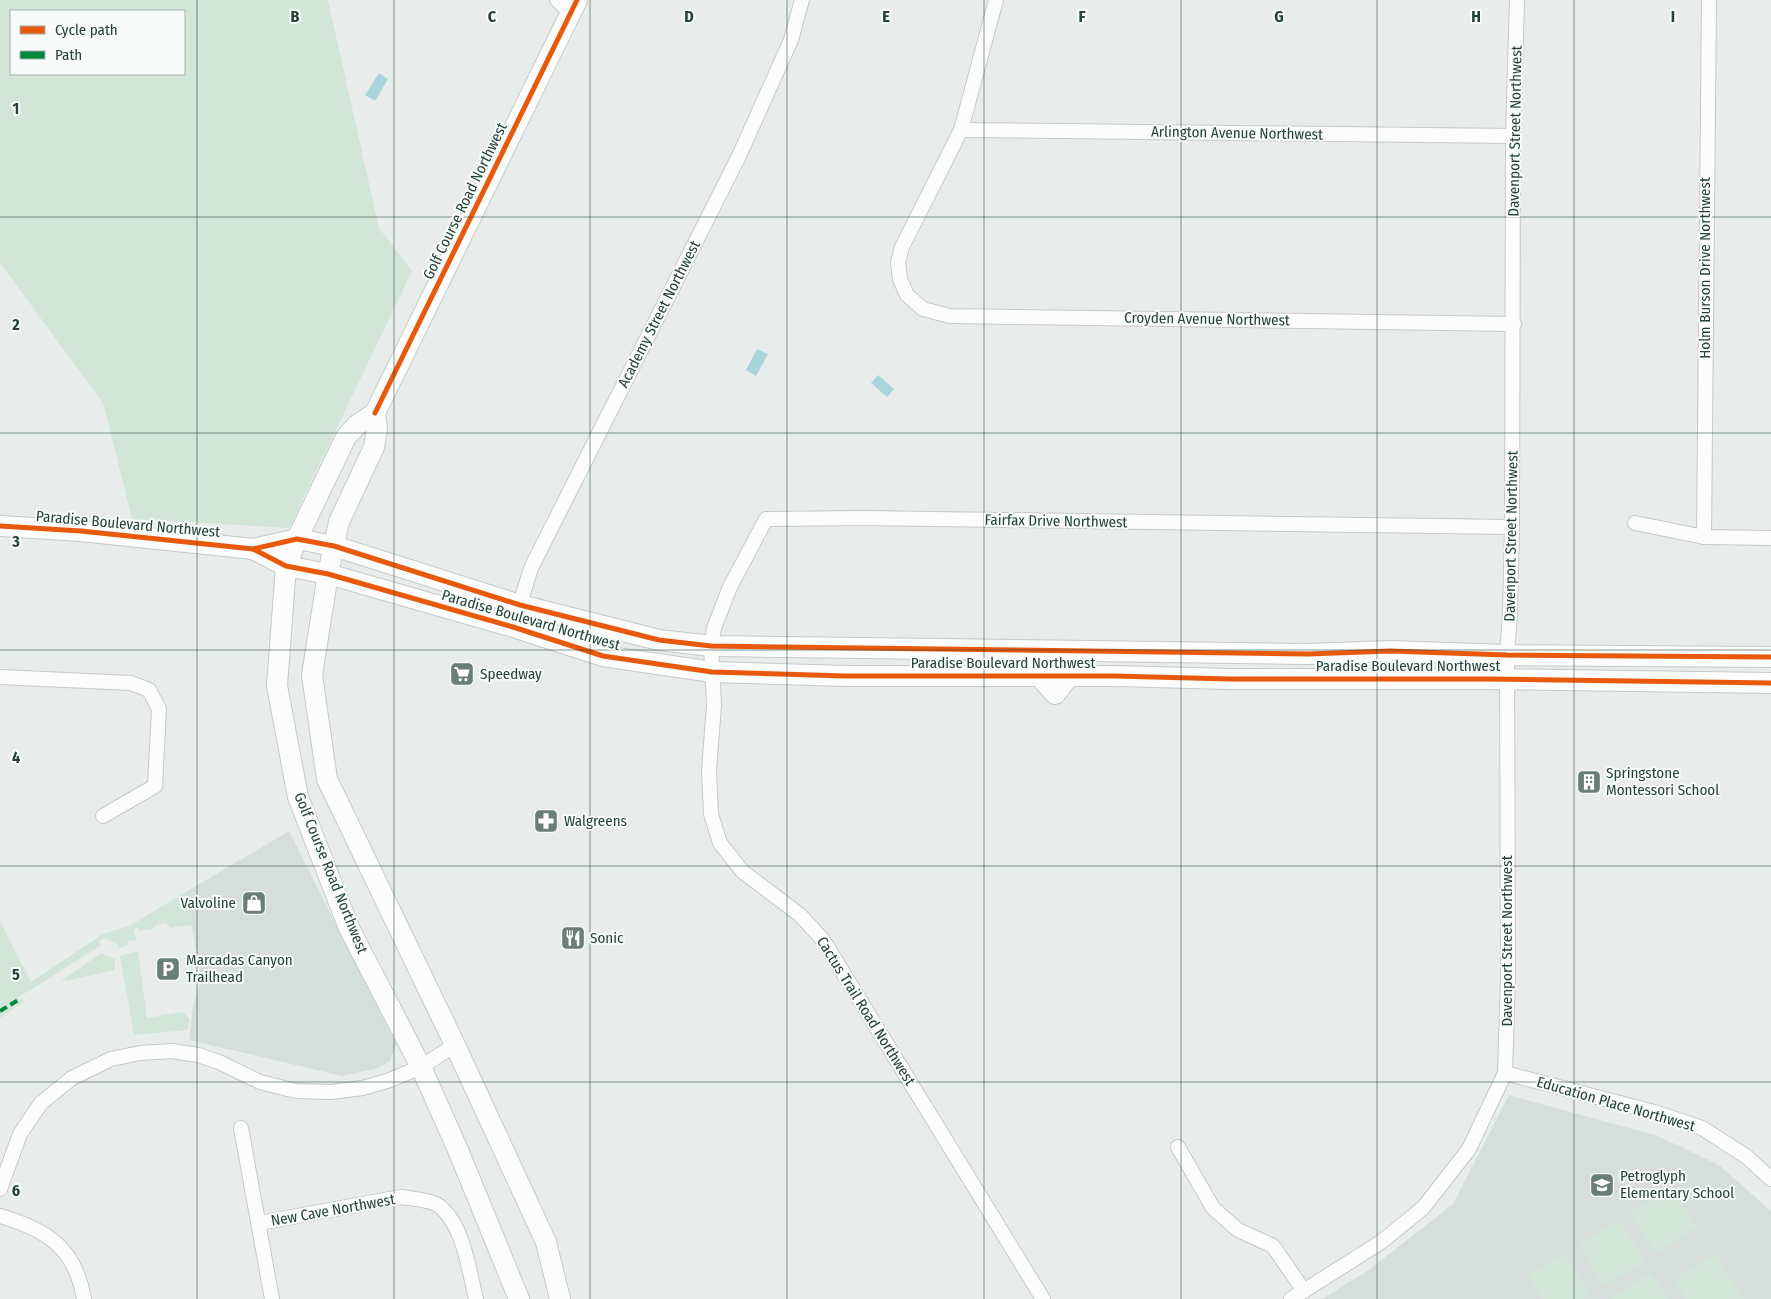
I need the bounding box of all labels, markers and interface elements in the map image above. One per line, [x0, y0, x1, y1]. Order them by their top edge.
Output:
text: B [291, 7, 300, 26]
text: C [488, 7, 497, 26]
text: D [684, 7, 694, 26]
text: E [882, 7, 890, 26]
text: F [1078, 7, 1086, 26]
text: G [1274, 7, 1284, 26]
text: H [1471, 7, 1481, 26]
text: I [1671, 7, 1675, 26]
legend [10, 10, 185, 75]
text: Cycle path [55, 21, 118, 39]
street label: Davenport Street Northwest [1505, 45, 1525, 217]
text: Path [55, 46, 82, 64]
text: 1 [13, 99, 19, 118]
street label: Golf Course Road Northwest [419, 120, 511, 282]
street label: Arlington Avenue Northwest [1151, 123, 1323, 144]
street label: Holm Burson Drive Northwest [1696, 177, 1714, 359]
street label: Academy Street Northwest [614, 237, 704, 391]
street label: Croyden Avenue Northwest [1124, 309, 1290, 329]
text: 2 [11, 315, 20, 334]
street label: Davenport Street Northwest [1501, 450, 1521, 622]
street label: Paradise Boulevard Northwest [35, 507, 221, 541]
street label: Fairfax Drive Northwest [985, 511, 1128, 531]
text: 3 [11, 532, 20, 551]
street label: Paradise Boulevard Northwest [440, 586, 622, 654]
street label: Paradise Boulevard Northwest [911, 654, 1095, 672]
street label: Paradise Boulevard Northwest [1316, 657, 1500, 675]
supermarket icon: Speedway [449, 661, 475, 687]
place label: Speedway [480, 665, 542, 683]
text: 4 [12, 748, 20, 767]
place label: Springstone Montessori School [1606, 764, 1719, 799]
building icon: Springstone Montessori School [1576, 769, 1602, 795]
street label: Golf Course Road Northwest [290, 790, 372, 956]
pharmacy icon: Walgreens [533, 808, 559, 834]
place label: Walgreens [564, 812, 627, 830]
street label: Davenport Street Northwest [1498, 855, 1516, 1027]
shop icon: Valvoline [241, 890, 267, 916]
place label: Valvoline [180, 894, 236, 912]
restaurant icon: Sonic [560, 925, 586, 951]
place label: Sonic [590, 929, 624, 947]
street label: Cactus Trail Road Northwest [813, 933, 919, 1089]
place label: Marcadas Canyon Trailhead [186, 951, 293, 986]
parking icon: Marcadas Canyon Trailhead [155, 956, 181, 982]
text: 5 [12, 965, 20, 984]
street label: Education Place Northwest [1535, 1073, 1697, 1135]
place label: Petroglyph Elementary School [1620, 1167, 1734, 1202]
school or university icon: Petroglyph Elementary School [1589, 1172, 1615, 1198]
text: 6 [12, 1181, 20, 1200]
street label: New Cave Northwest [270, 1190, 396, 1230]

